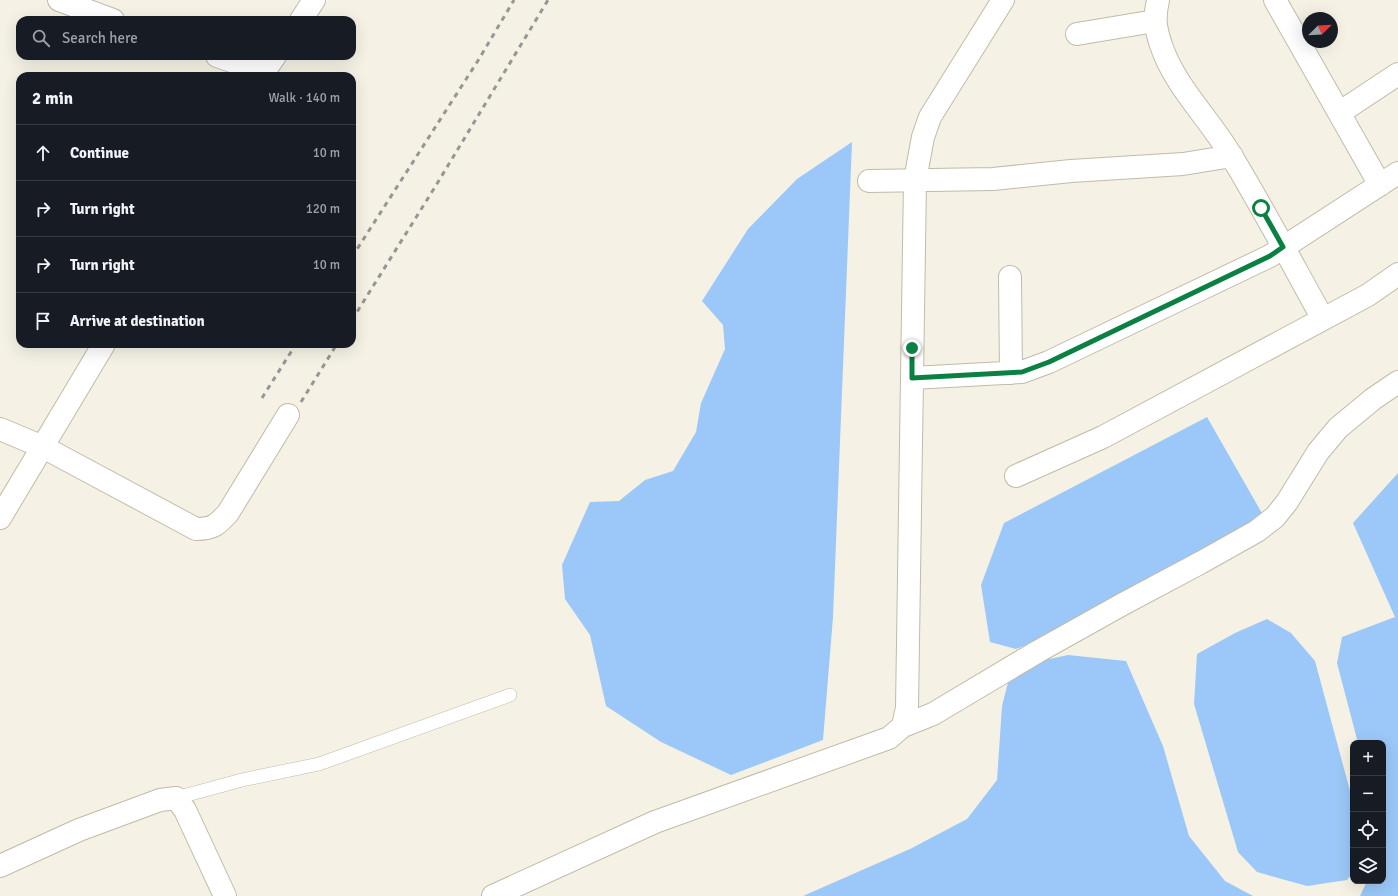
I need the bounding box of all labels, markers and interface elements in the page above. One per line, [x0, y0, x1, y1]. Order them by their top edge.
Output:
north arrow [1302, 12, 1338, 48]
search box [16, 16, 356, 60]
icon: search [30, 27, 52, 49]
text: Search here [62, 29, 138, 47]
text: 2 min [32, 88, 73, 109]
text: Walk · 140 m [269, 90, 340, 106]
icon: ahead [32, 142, 54, 164]
text: Continue [70, 144, 129, 162]
text: 10 m [313, 145, 340, 161]
icon: right [32, 198, 54, 220]
route start [1252, 199, 1270, 217]
text: Turn right [70, 200, 135, 218]
text: 120 m [306, 201, 340, 217]
icon: right [32, 254, 54, 276]
text: Turn right [70, 256, 135, 274]
text: 10 m [313, 257, 340, 273]
icon: arrive [32, 310, 54, 332]
text: Arrive at destination [70, 312, 205, 330]
route end [903, 339, 921, 357]
map controls [1350, 740, 1386, 884]
button: + [1350, 740, 1386, 776]
button: − [1350, 776, 1386, 812]
button: locate [1350, 812, 1386, 848]
button: layers [1350, 848, 1386, 884]

